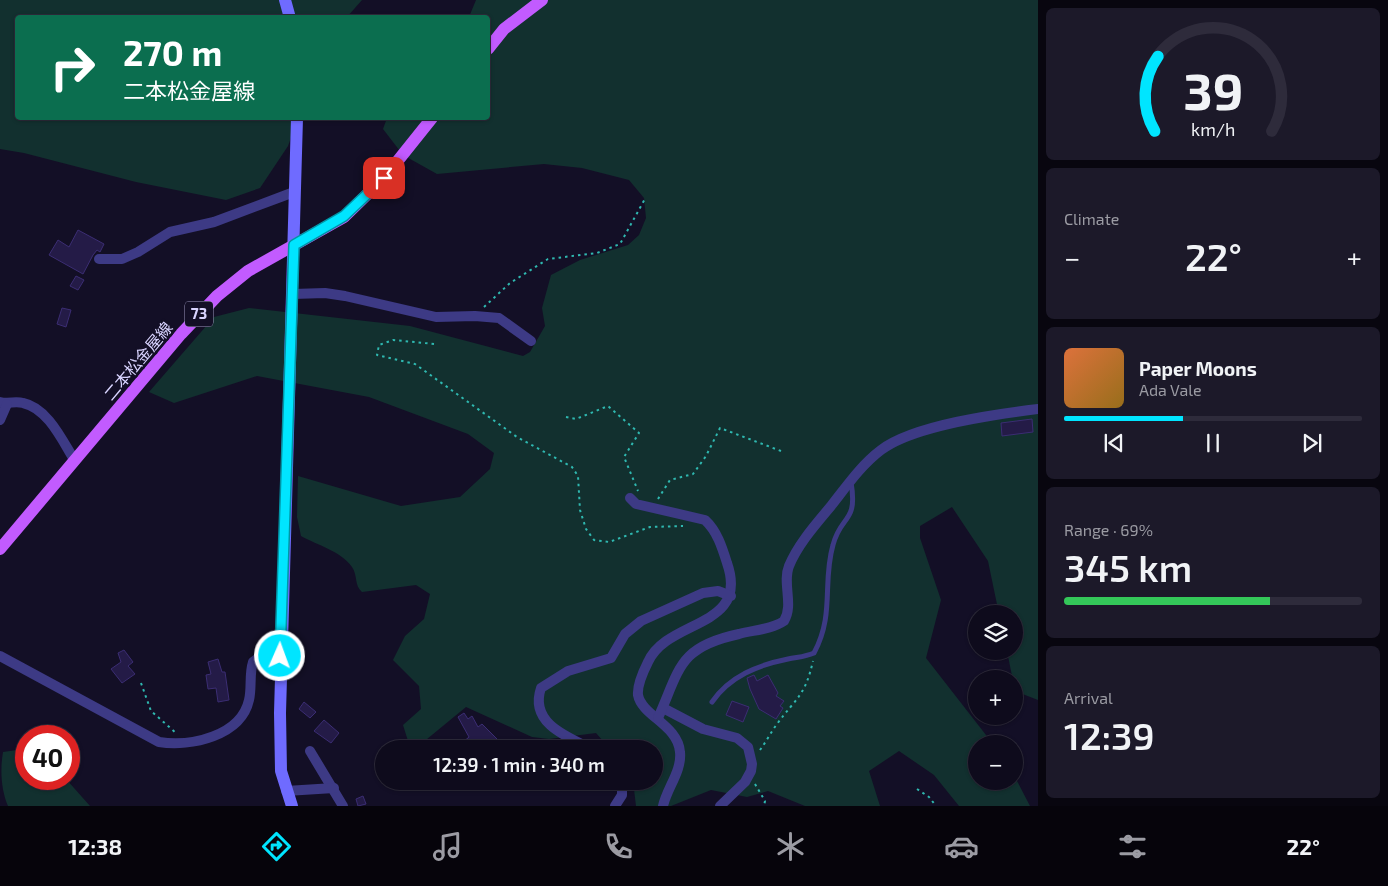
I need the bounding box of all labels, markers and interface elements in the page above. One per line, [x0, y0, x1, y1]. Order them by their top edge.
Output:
text: 270 m [123, 31, 222, 73]
icon: right [40, 35, 105, 100]
text: 39 [1183, 58, 1243, 120]
text: 二本松金屋線 [123, 77, 255, 103]
text: km/h [1191, 118, 1235, 140]
pin [363, 157, 405, 199]
icon: arrive [370, 164, 398, 192]
text: Climate [1064, 209, 1119, 228]
text: 22° [1185, 233, 1242, 279]
text: − [1064, 240, 1080, 274]
text: + [1347, 240, 1362, 274]
road number: 73 [185, 302, 213, 326]
street label: 二本松金屋線 [99, 318, 176, 404]
text: Paper Moons [1139, 357, 1257, 380]
text: Ada Vale [1139, 380, 1202, 399]
icon: previous [1100, 429, 1128, 457]
icon: pause [1199, 429, 1227, 457]
icon: next [1298, 429, 1326, 457]
text: Range · 69% [1064, 520, 1153, 539]
text: 345 km [1064, 544, 1192, 590]
map controls [968, 605, 1023, 790]
button: layers [968, 605, 1023, 660]
position arrow [253, 629, 305, 681]
button: + [968, 670, 1023, 725]
text: Arrival [1064, 688, 1113, 707]
text: 12:39 [1064, 712, 1155, 758]
speed limit sign: 40 [15, 725, 80, 790]
button: − [968, 735, 1023, 790]
text: 12:39 · 1 min · 340 m [433, 753, 605, 776]
icon: directions [259, 829, 294, 864]
icon: music [430, 829, 465, 864]
icon: phone [601, 829, 636, 864]
icon: climate [773, 829, 808, 864]
icon: car [944, 829, 979, 864]
icon: filters [1115, 829, 1150, 864]
text: 12:38 [68, 833, 122, 859]
text: 22° [1287, 833, 1320, 859]

